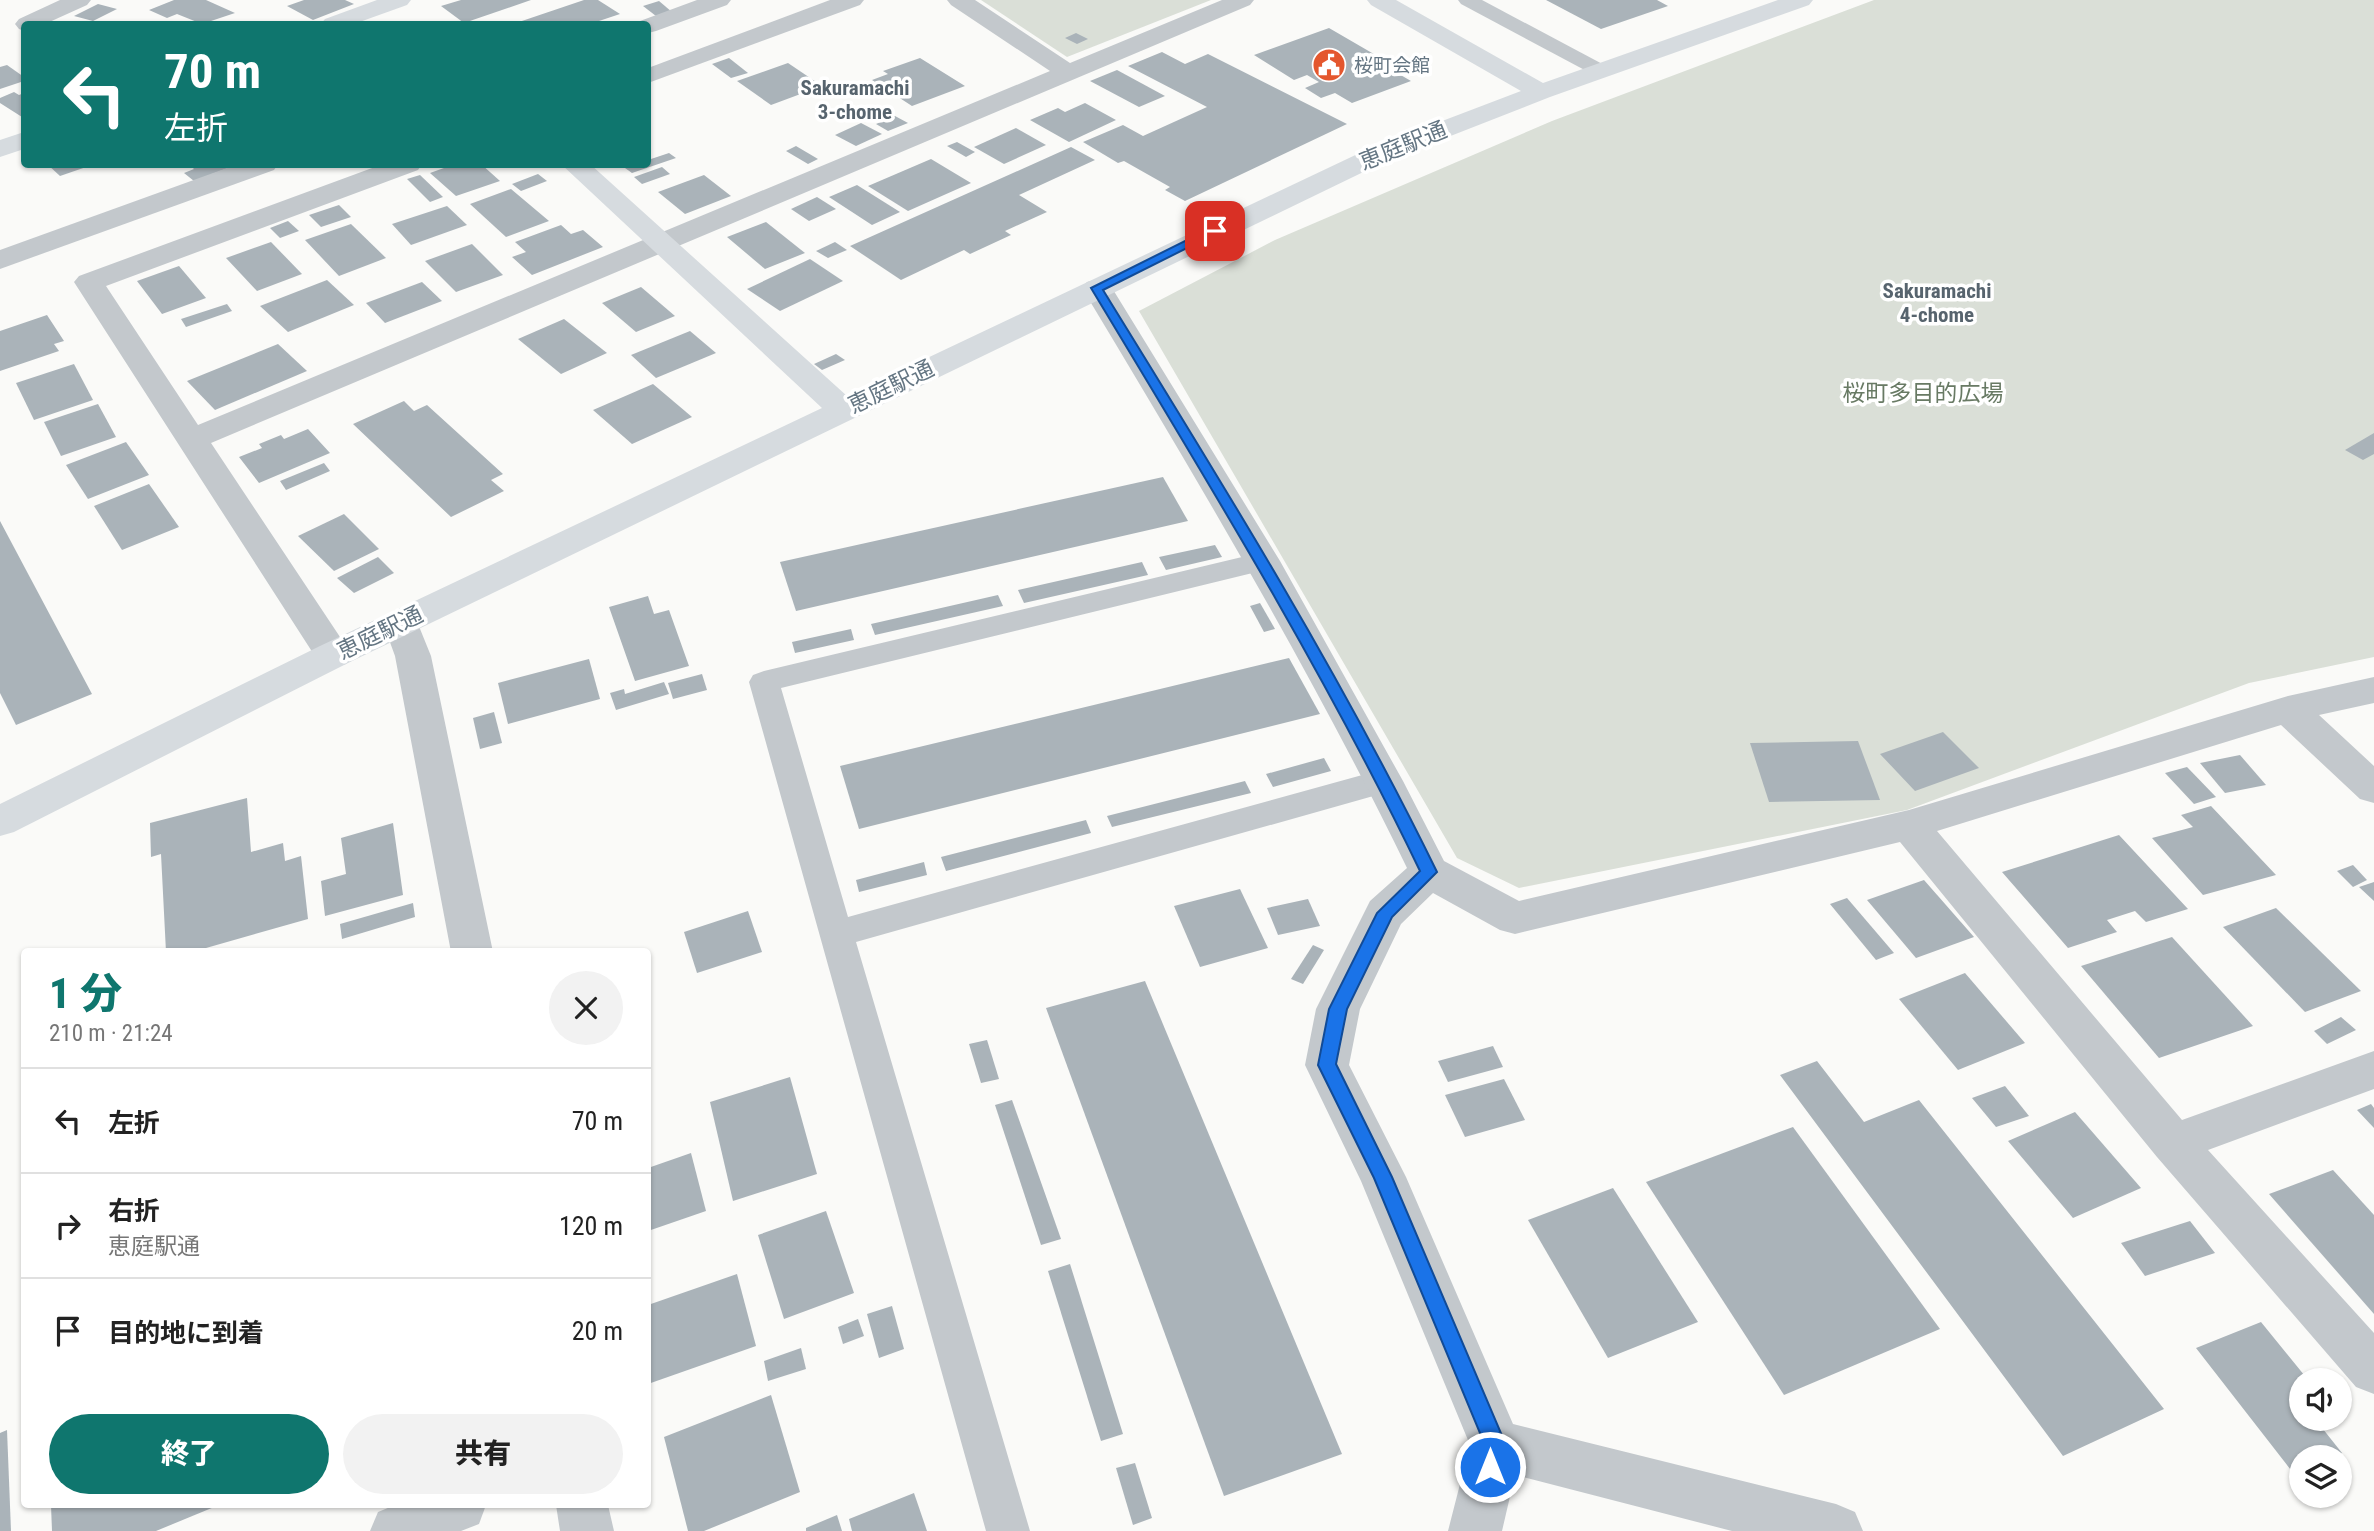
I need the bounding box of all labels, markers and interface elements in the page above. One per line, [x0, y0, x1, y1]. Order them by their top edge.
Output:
text: 70 m [164, 43, 261, 100]
public building icon: 桜町会館 [1310, 46, 1348, 84]
icon: left [49, 49, 140, 140]
place label: 桜町会館 [1354, 54, 1430, 77]
district label: Sakuramachi 3-chome [801, 76, 909, 124]
text: 左折 [164, 109, 228, 147]
street label: 恵庭駅通 [1355, 116, 1451, 176]
pin [1185, 201, 1245, 261]
icon: arrive [1196, 212, 1234, 250]
district label: Sakuramachi 4-chome [1883, 279, 1991, 327]
street label: 恵庭駅通 [844, 355, 938, 419]
park label: 桜町多目的広場 [1843, 380, 2004, 407]
street label: 恵庭駅通 [333, 601, 427, 665]
text: 1 分 [49, 969, 122, 1018]
button: close [549, 971, 623, 1045]
text: 210 m · 21:24 [49, 1020, 173, 1047]
icon: left [49, 1102, 87, 1140]
text: 70 m [572, 1106, 623, 1136]
text: 左折 [108, 1108, 160, 1138]
text: 右折 [108, 1196, 160, 1226]
icon: right [49, 1207, 87, 1245]
text: 120 m [559, 1211, 623, 1241]
text: 恵庭駅通 [108, 1233, 200, 1260]
icon: arrive [49, 1312, 87, 1350]
text: 20 m [572, 1316, 623, 1346]
text: 目的地に到着 [108, 1318, 264, 1348]
map controls [2289, 1368, 2352, 1508]
button: sound [2289, 1368, 2352, 1431]
button: 終了 [49, 1414, 329, 1494]
button: 共有 [343, 1414, 623, 1494]
position arrow [1453, 1430, 1527, 1504]
button: layers [2289, 1445, 2352, 1508]

